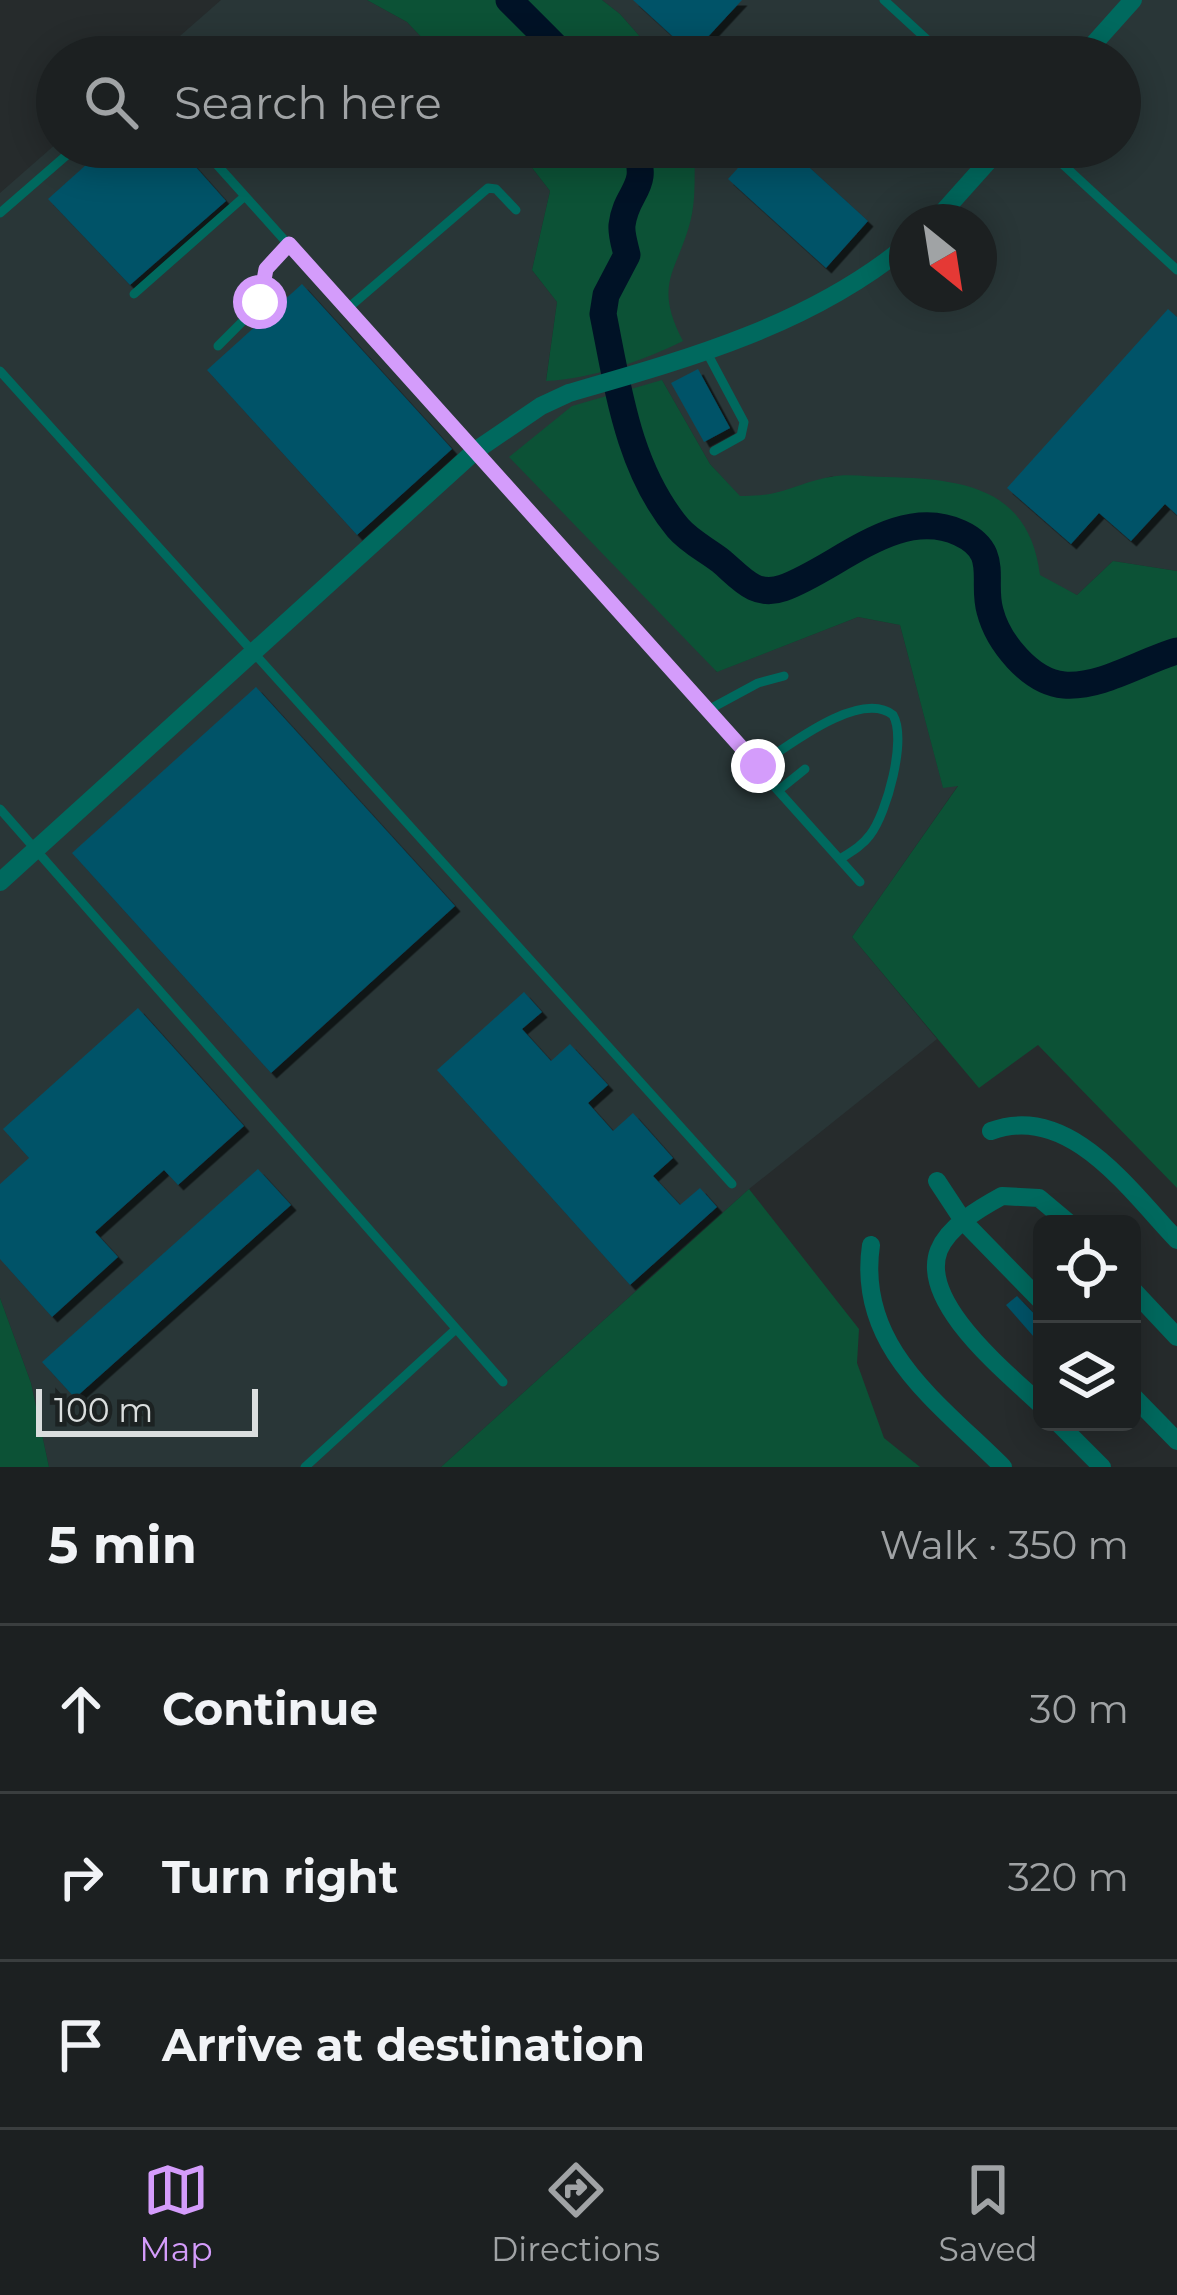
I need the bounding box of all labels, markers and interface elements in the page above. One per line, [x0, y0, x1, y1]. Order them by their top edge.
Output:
search box [36, 36, 1141, 168]
icon: search [78, 69, 144, 135]
text: Search here [174, 75, 442, 130]
north arrow [889, 204, 997, 312]
route start [233, 275, 287, 329]
route end [731, 739, 785, 793]
map controls [1033, 1215, 1141, 1431]
button: locate [1033, 1215, 1141, 1323]
button: layers [1033, 1323, 1141, 1431]
scale bar [36, 1383, 258, 1436]
text: 100 m [54, 1390, 153, 1430]
text: 5 min [48, 1514, 197, 1576]
text: Walk · 350 m [880, 1521, 1129, 1569]
icon: ahead [48, 1676, 114, 1742]
text: Continue [162, 1681, 378, 1736]
text: 30 m [1030, 1685, 1129, 1733]
icon: right [48, 1844, 114, 1910]
text: Turn right [162, 1849, 398, 1904]
text: 320 m [1008, 1853, 1129, 1901]
icon: arrive [48, 2012, 114, 2078]
text: Arrive at destination [162, 2017, 645, 2072]
tab: Map [139, 2157, 213, 2269]
tab: Directions [491, 2157, 660, 2269]
tab: Saved [939, 2157, 1038, 2269]

